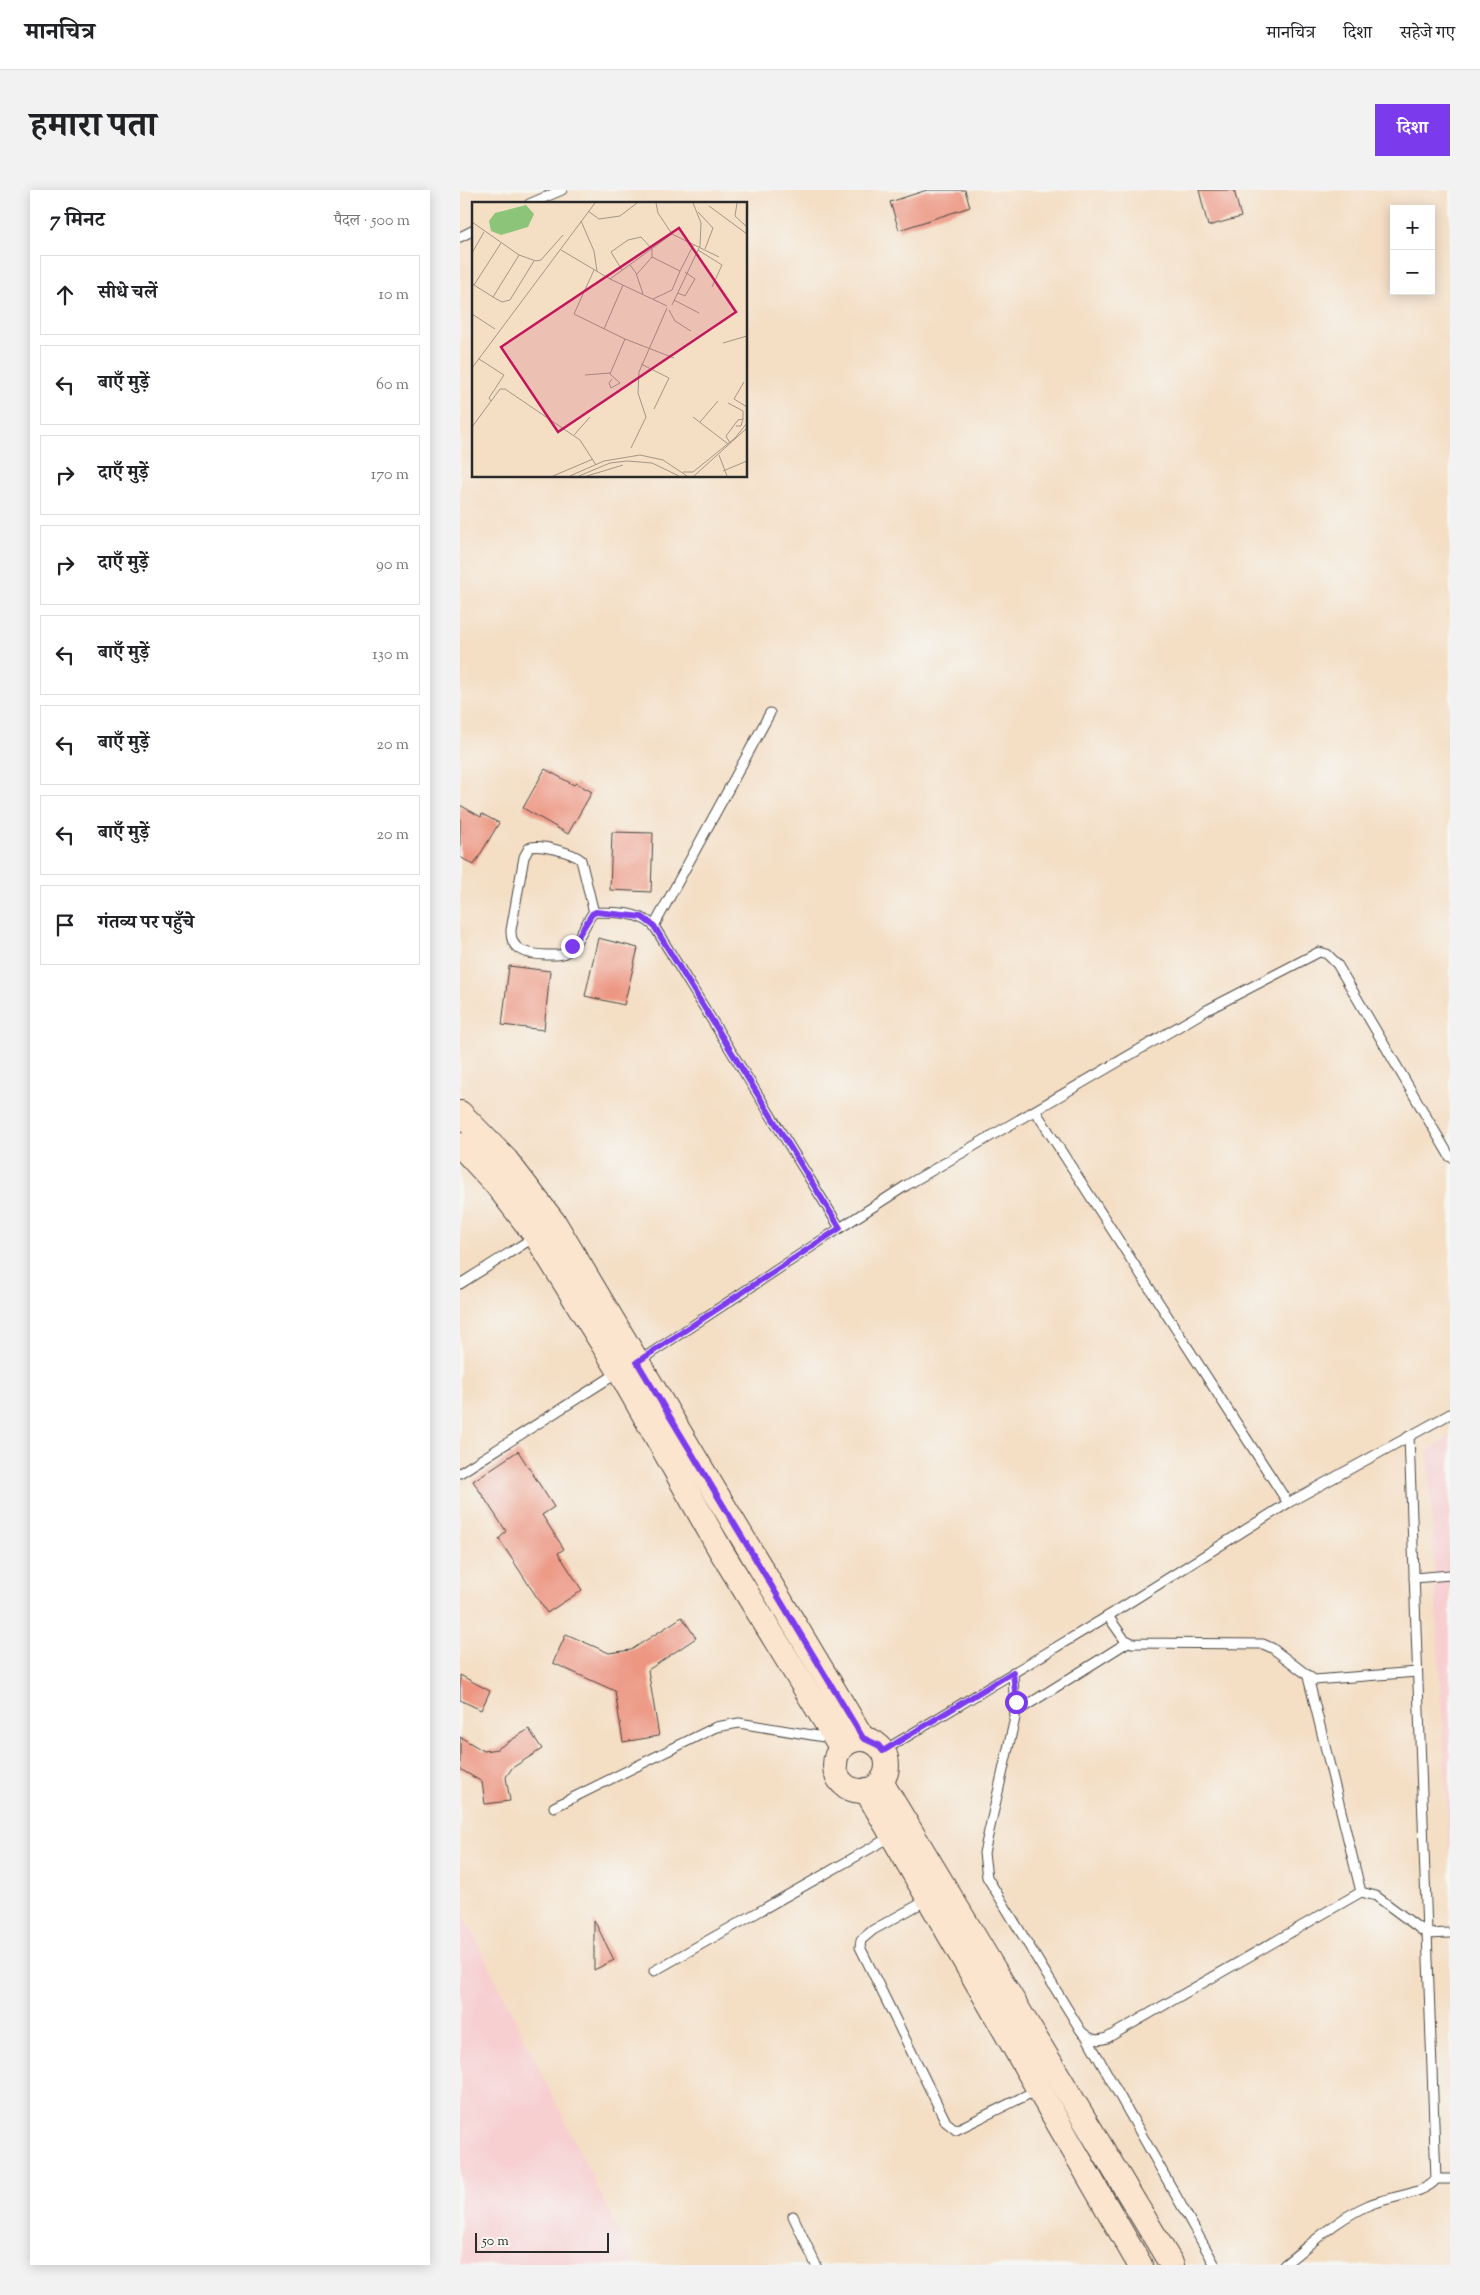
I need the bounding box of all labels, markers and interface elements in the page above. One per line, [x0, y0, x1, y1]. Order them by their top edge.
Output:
text: मानचित्र [25, 16, 95, 50]
text: मानचित्र [1267, 21, 1315, 47]
text: दिशा [1343, 21, 1372, 47]
text: सहेजे गए [1400, 21, 1455, 47]
text: हमारा पता [30, 102, 157, 153]
button: दिशा [1375, 104, 1450, 156]
inset map [472, 202, 748, 478]
map controls [1390, 205, 1435, 295]
button: + [1390, 205, 1435, 250]
text: 7 मिनट [50, 206, 105, 236]
text: पैदल · 500 m [334, 210, 410, 233]
button: − [1390, 250, 1435, 295]
text: सीधे चलें [98, 280, 157, 307]
icon: ahead [51, 281, 79, 309]
text: 10 m [379, 284, 409, 307]
text: बाएँ मुड़ें [98, 370, 149, 397]
icon: left [51, 371, 79, 399]
text: 60 m [376, 374, 409, 397]
text: दाएँ मुड़ें [98, 460, 149, 487]
icon: right [51, 461, 79, 489]
text: 170 m [371, 464, 409, 487]
text: दाएँ मुड़ें [98, 550, 149, 577]
icon: right [51, 551, 79, 579]
text: 90 m [376, 554, 409, 577]
text: बाएँ मुड़ें [98, 640, 149, 667]
icon: left [51, 641, 79, 669]
text: 130 m [372, 644, 409, 667]
text: बाएँ मुड़ें [98, 730, 149, 757]
icon: left [51, 731, 79, 759]
text: 20 m [376, 734, 409, 757]
text: बाएँ मुड़ें [98, 820, 149, 847]
icon: left [51, 821, 79, 849]
text: 20 m [376, 824, 409, 847]
text: गंतव्य पर पहुँचे [98, 910, 194, 937]
icon: arrive [51, 911, 79, 939]
route end [561, 935, 584, 958]
route start [1005, 1691, 1028, 1714]
scale bar [475, 2230, 609, 2253]
text: 50 m [482, 2232, 509, 2252]

